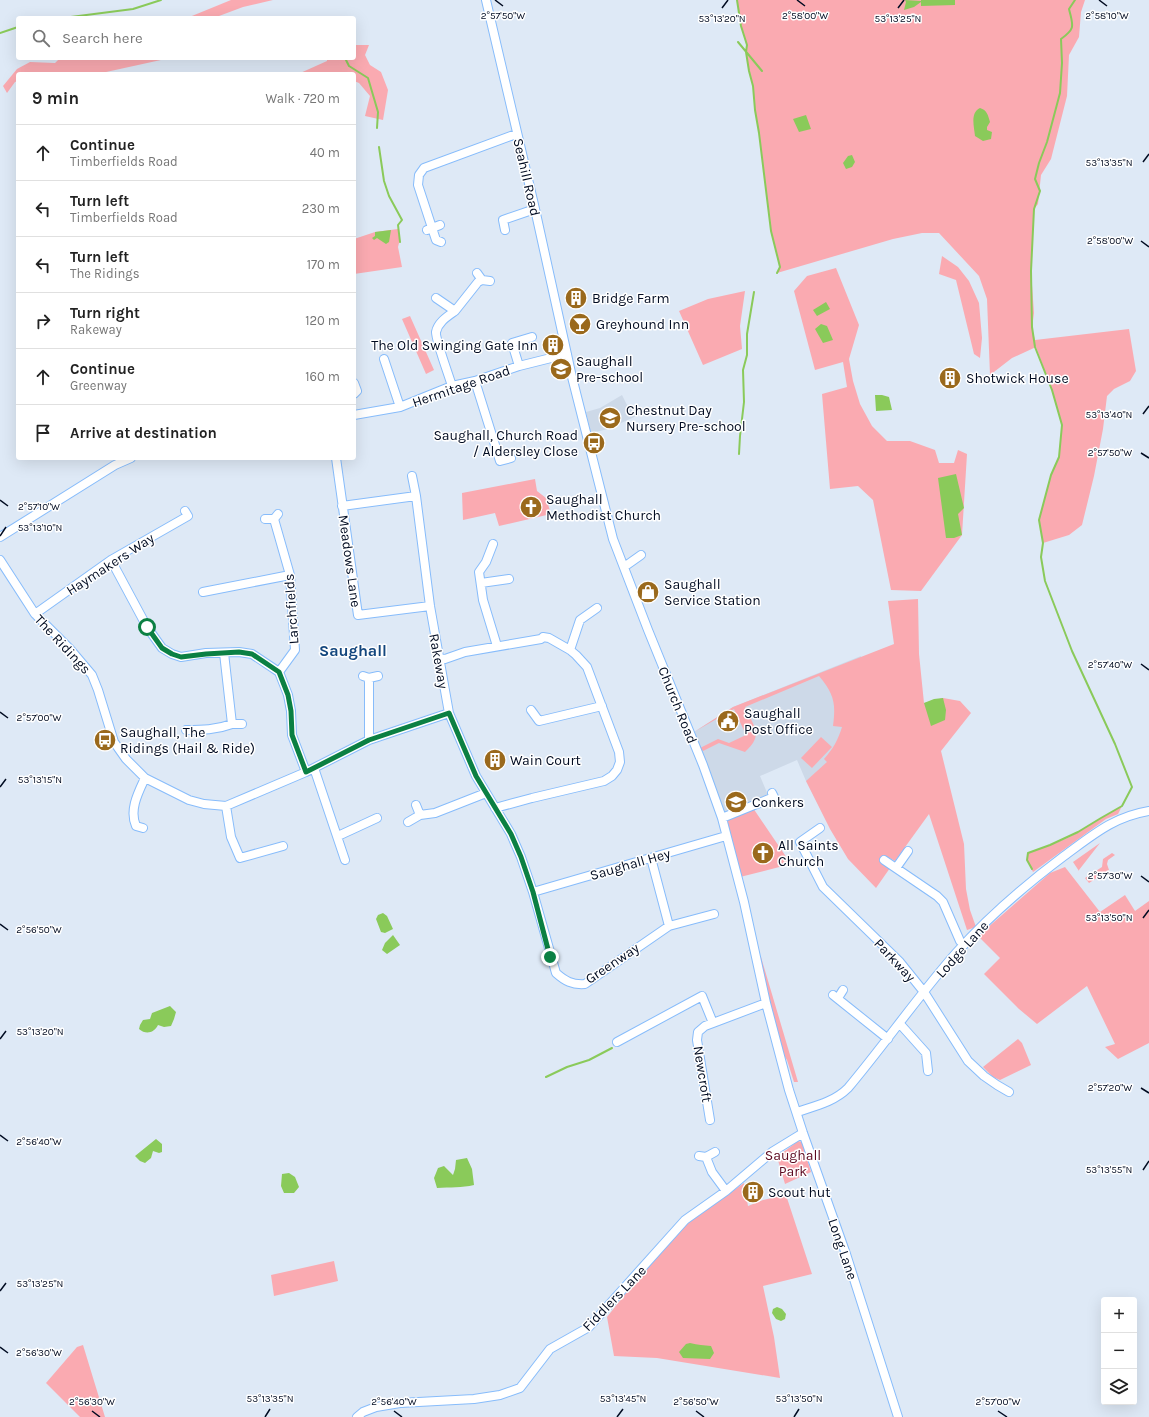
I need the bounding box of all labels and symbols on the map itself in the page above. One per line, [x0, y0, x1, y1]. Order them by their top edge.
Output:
text: 2°57'50"W [481, 10, 525, 22]
text: 2°58'00"W [782, 10, 828, 22]
text: 2°58'10"W [1085, 10, 1129, 22]
text: 53°13'20"N [698, 13, 746, 25]
text: 53°13'25"N [875, 13, 921, 25]
street label: Seahill Road [509, 137, 544, 218]
text: 53°13'35"N [1086, 157, 1132, 169]
text: 2°58'00"W [1087, 235, 1133, 247]
building icon: Bridge Farm [563, 285, 589, 311]
place label: Bridge Farm [592, 290, 670, 307]
bar icon: Greyhound Inn [567, 311, 593, 337]
place label: Greyhound Inn [596, 316, 689, 333]
building icon: The Old Swinging Gate Inn [540, 332, 566, 358]
place label: The Old Swinging Gate Inn [371, 337, 538, 354]
place label: Saughall Pre-school [576, 353, 643, 386]
school or university icon: Saughall Pre-school [548, 356, 574, 382]
street label: Hermitage Road [410, 362, 512, 411]
building icon: Shotwick House [937, 365, 963, 391]
place label: Shotwick House [966, 370, 1069, 387]
place label: Chestnut Day Nursery Pre-school [626, 402, 746, 435]
school or university icon: Chestnut Day Nursery Pre-school [597, 405, 623, 431]
text: 53°13'40"N [1086, 409, 1132, 421]
place label: Saughall, Church Road / Aldersley Close [433, 427, 578, 460]
bus stop icon: Saughall, Church Road / Aldersley Close [581, 430, 607, 456]
text: 2°57'50"W [1088, 447, 1132, 459]
place label: Saughall Methodist Church [546, 491, 661, 524]
church icon: Saughall Methodist Church [518, 494, 544, 520]
text: 2°57'10"W [18, 501, 60, 513]
street label: Meadows Lane [335, 514, 364, 609]
text: 53°13'10"N [18, 522, 62, 534]
street label: Haymakers Way [63, 529, 158, 599]
street label: Larchfields [281, 573, 302, 645]
place label: Saughall Service Station [664, 576, 761, 609]
shop icon: Saughall Service Station [635, 579, 661, 605]
street label: The Ridings [31, 611, 94, 678]
route start [138, 618, 156, 636]
street label: Rakeway [425, 632, 452, 690]
district label: Saughall [319, 641, 387, 660]
text: 2°57'40"W [1088, 659, 1132, 671]
street label: Church Road [654, 664, 701, 746]
place label: Saughall Post Office [744, 705, 813, 738]
public building icon: Saughall Post Office [715, 708, 741, 734]
text: 2°57'00"W [17, 712, 61, 724]
place label: Saughall, The Ridings (Hail & Ride) [120, 724, 255, 757]
bus stop icon: Saughall, The Ridings (Hail & Ride) [92, 727, 118, 753]
building icon: Wain Court [482, 747, 508, 773]
place label: Wain Court [510, 752, 581, 769]
text: 53°13'15"N [18, 774, 62, 786]
school or university icon: Conkers [723, 789, 749, 815]
place label: Conkers [752, 794, 804, 811]
place label: All Saints Church [778, 837, 839, 870]
church icon: All Saints Church [750, 840, 776, 866]
street label: Saughall Hey [588, 845, 673, 884]
text: 2°57'30"W [1088, 870, 1132, 882]
text: 53°13'50"N [1086, 912, 1133, 924]
street label: Lodge Lane [932, 917, 992, 981]
text: 2°56'50"W [16, 924, 62, 936]
street label: Parkway [870, 935, 919, 986]
street label: Greenway [582, 939, 643, 988]
route end [541, 948, 559, 966]
text: 53°13'20"N [16, 1026, 64, 1038]
street label: Newcroft [690, 1045, 715, 1104]
text: 2°57'20"W [1088, 1082, 1132, 1094]
text: 2°56'40"W [16, 1136, 62, 1148]
park label: Saughall Park [765, 1147, 821, 1180]
text: 53°13'55"N [1086, 1164, 1132, 1176]
building icon: Scout hut [740, 1179, 766, 1205]
place label: Scout hut [768, 1184, 831, 1201]
street label: Long Lane [824, 1216, 861, 1282]
street label: Fiddlers Lane [579, 1262, 650, 1335]
text: 53°13'25"N [17, 1278, 63, 1290]
text: 2°56'30"W [16, 1347, 62, 1359]
text: 53°13'35"N [247, 1393, 293, 1405]
text: 53°13'45"N [600, 1393, 646, 1405]
text: 53°13'50"N [776, 1393, 823, 1405]
text: 2°56'30"W [69, 1396, 115, 1408]
text: 2°56'40"W [371, 1396, 417, 1408]
text: 2°56'50"W [673, 1396, 719, 1408]
text: 2°57'00"W [976, 1396, 1020, 1408]

